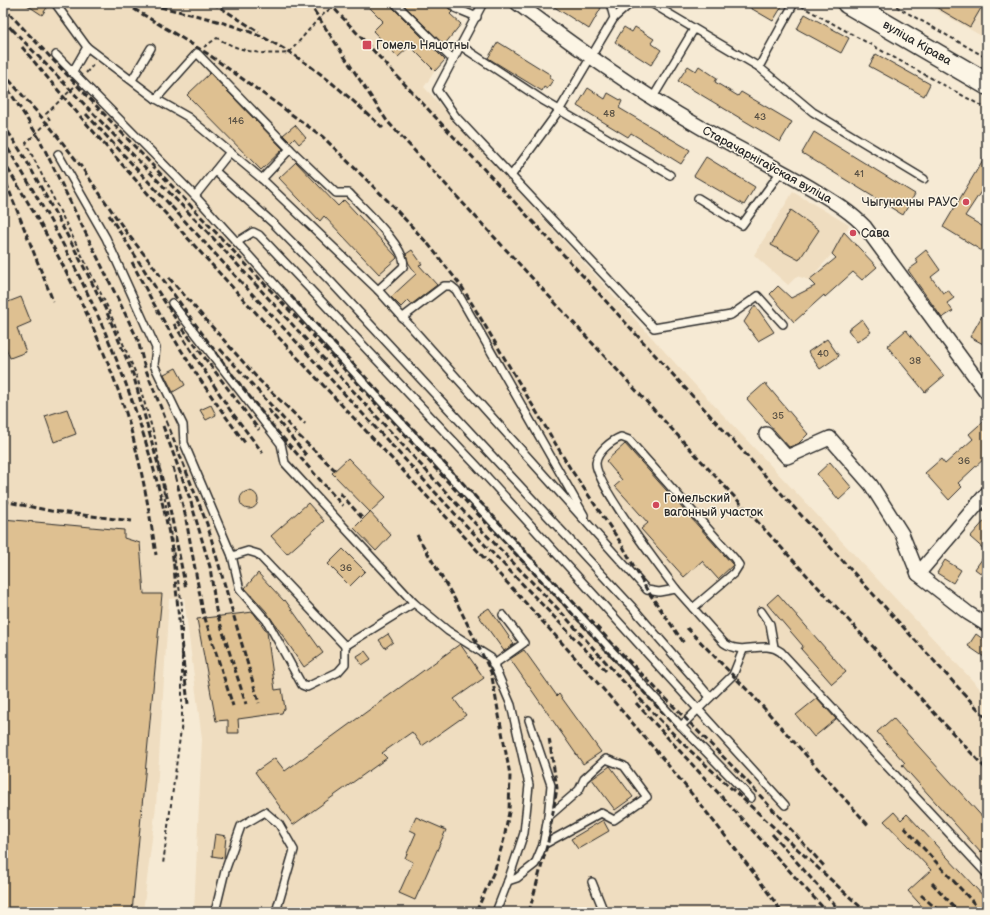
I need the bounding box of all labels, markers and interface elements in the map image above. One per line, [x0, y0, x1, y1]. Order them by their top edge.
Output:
street label: вуліца Кірава [880, 17, 954, 69]
place label: Гомель Няцотны [376, 38, 469, 53]
marker: Гомель Няцотны [361, 39, 373, 51]
house number: 48 [603, 108, 615, 120]
house number: 43 [754, 111, 766, 123]
house number: 146 [228, 115, 244, 127]
street label: Старачарнігаўская вуліца [699, 123, 835, 207]
house number: 41 [854, 168, 864, 180]
place label: Чыгуначны РАУС [862, 195, 958, 210]
marker: Чыгуначны РАУС [961, 197, 971, 207]
place label: Сава [861, 226, 890, 241]
marker: Сава [848, 228, 858, 238]
house number: 40 [817, 348, 829, 360]
house number: 38 [909, 355, 921, 367]
house number: 35 [772, 410, 784, 422]
house number: 36 [958, 455, 970, 467]
place label: Гомельский вагонный участок [664, 491, 764, 520]
marker: Гомельский вагонный участок [651, 500, 661, 510]
house number: 36 [340, 562, 352, 574]

